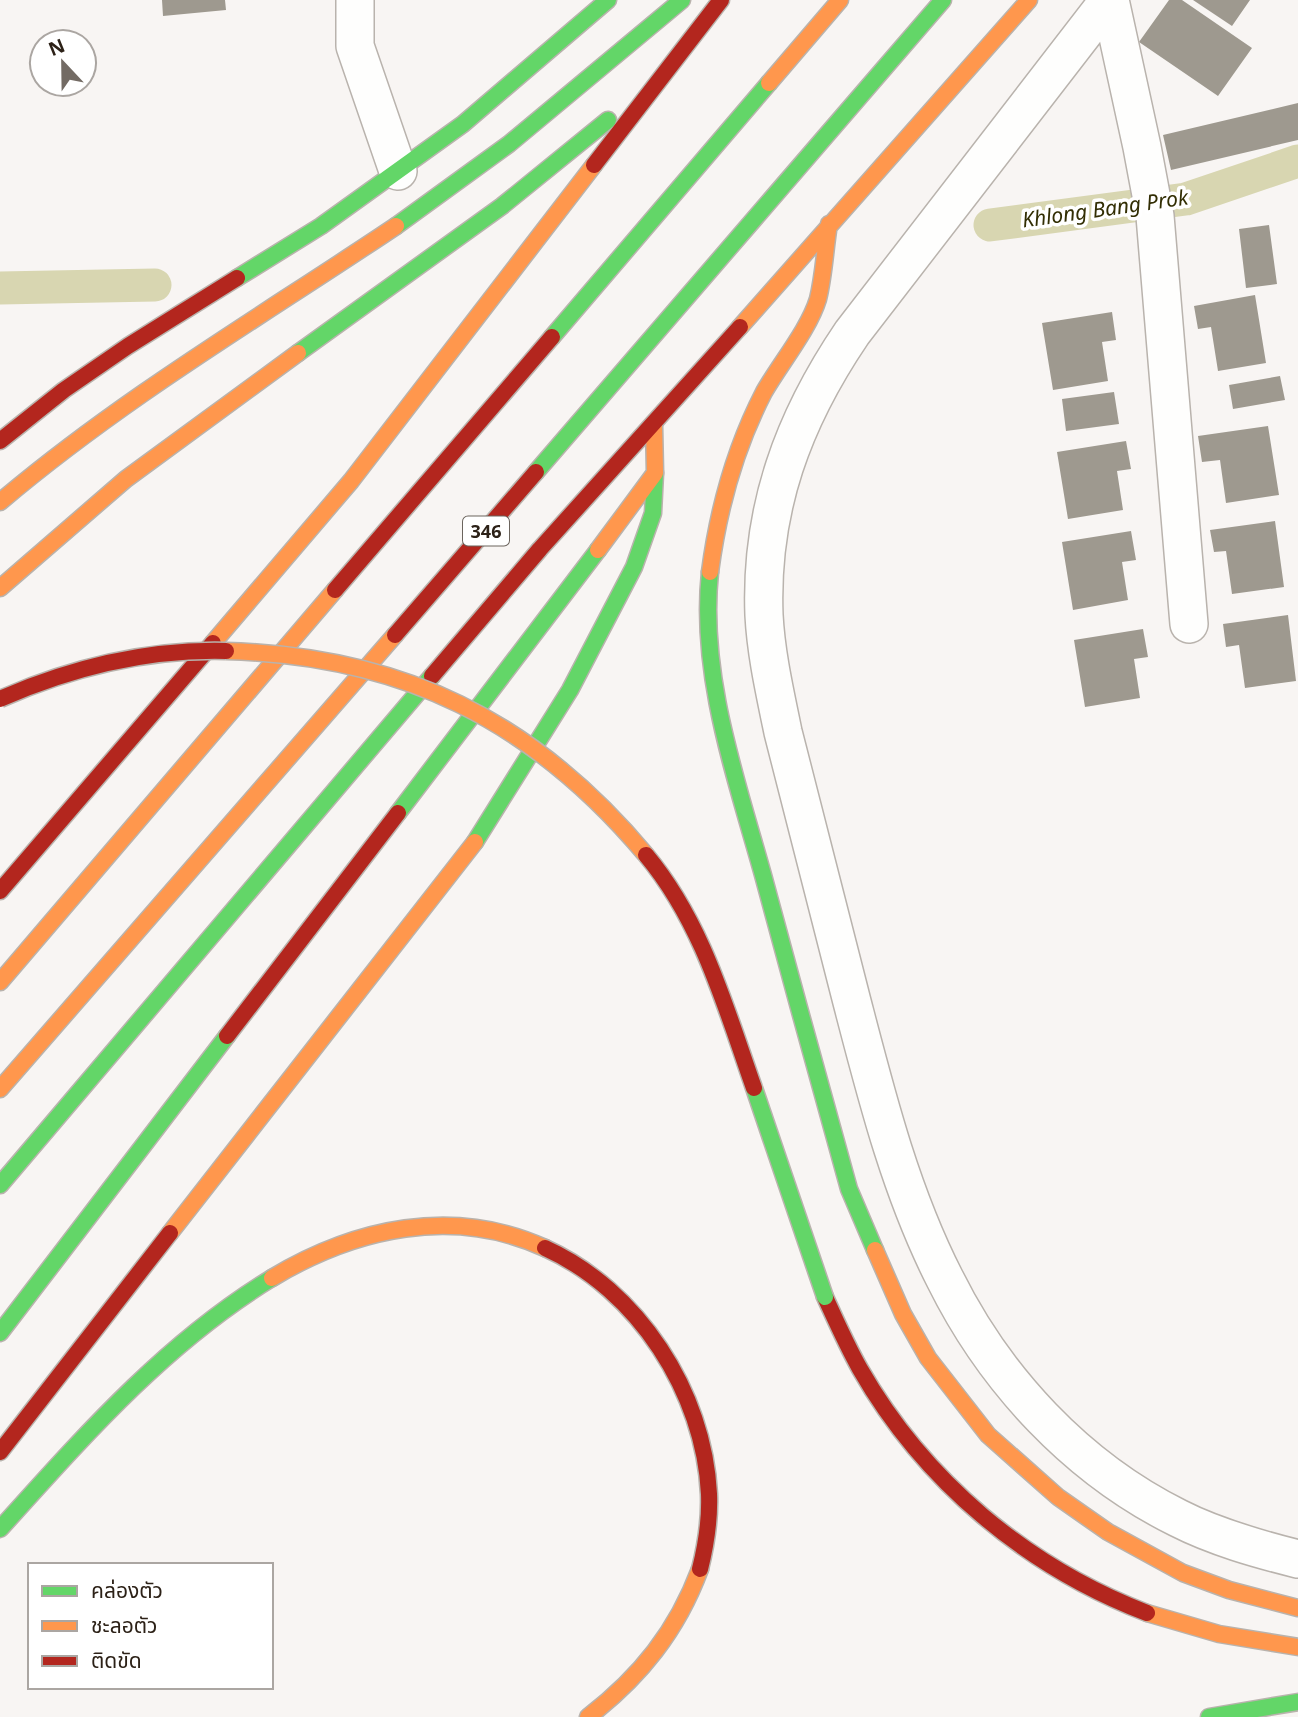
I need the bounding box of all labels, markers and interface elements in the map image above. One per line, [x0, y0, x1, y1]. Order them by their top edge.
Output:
north arrow [28, 28, 98, 98]
text: N [45, 32, 69, 62]
water label: Khlong Bang Prok [1020, 182, 1191, 234]
road number: 346 [463, 516, 509, 546]
legend [28, 1563, 273, 1689]
text: คล่องตัว [91, 1576, 163, 1604]
text: ชะลอตัว [91, 1611, 157, 1639]
text: ติดขัด [91, 1646, 142, 1674]

